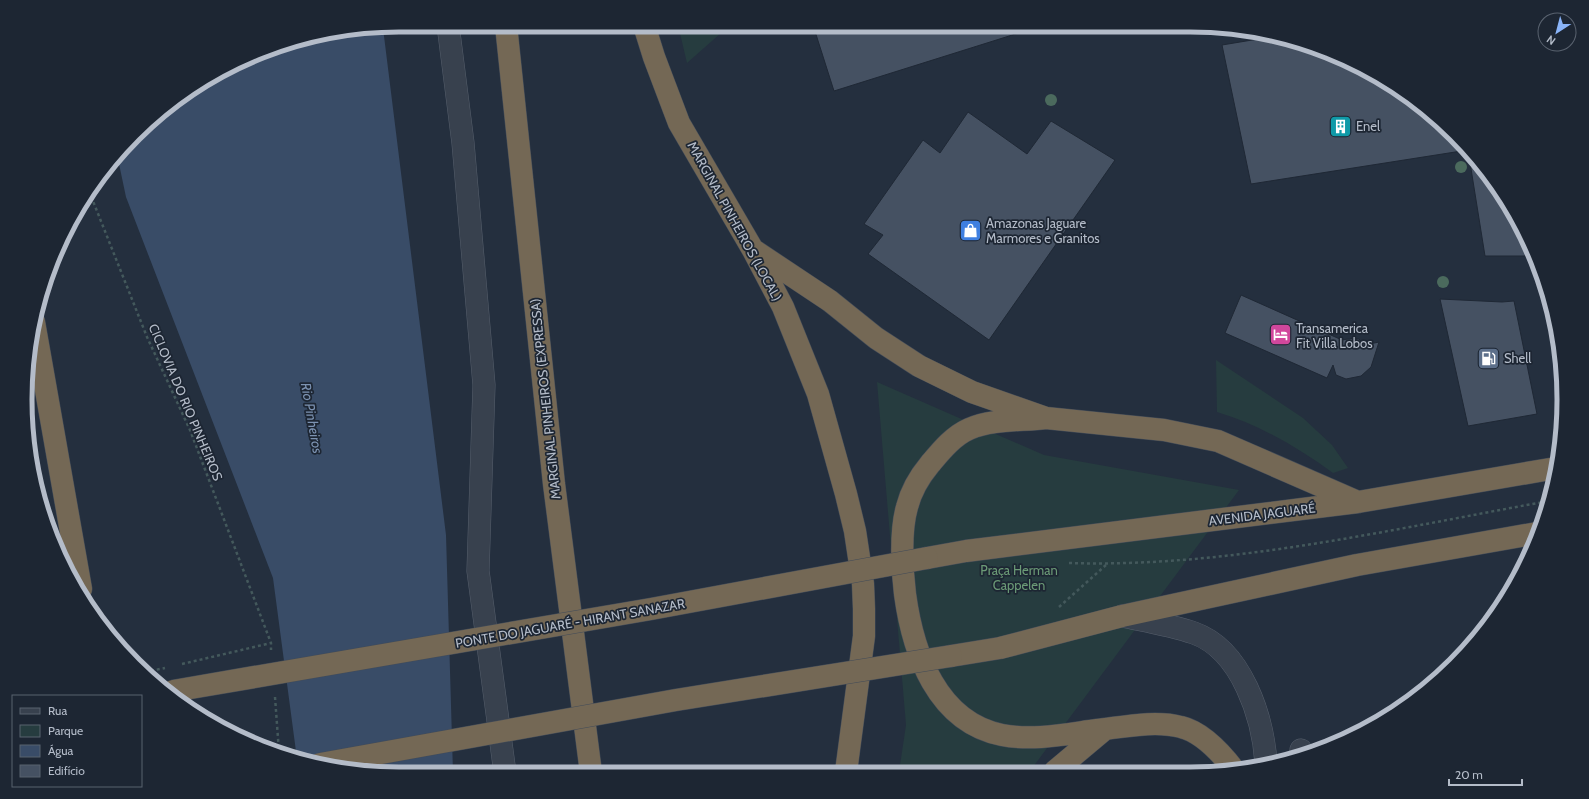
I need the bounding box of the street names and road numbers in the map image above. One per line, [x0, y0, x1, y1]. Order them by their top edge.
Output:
street label: MARGINAL PINHEIROS (LOCAL) [684, 139, 786, 303]
street label: MARGINAL PINHEIROS (EXPRESSA) [527, 298, 563, 500]
street label: CICLOVIA DO RIO PINHEIROS [146, 321, 227, 483]
street label: AVENIDA JAGUARÉ [1208, 499, 1316, 528]
street label: PONTE DO JAGUARÉ - HIRANT SANAZAR [454, 594, 686, 651]

